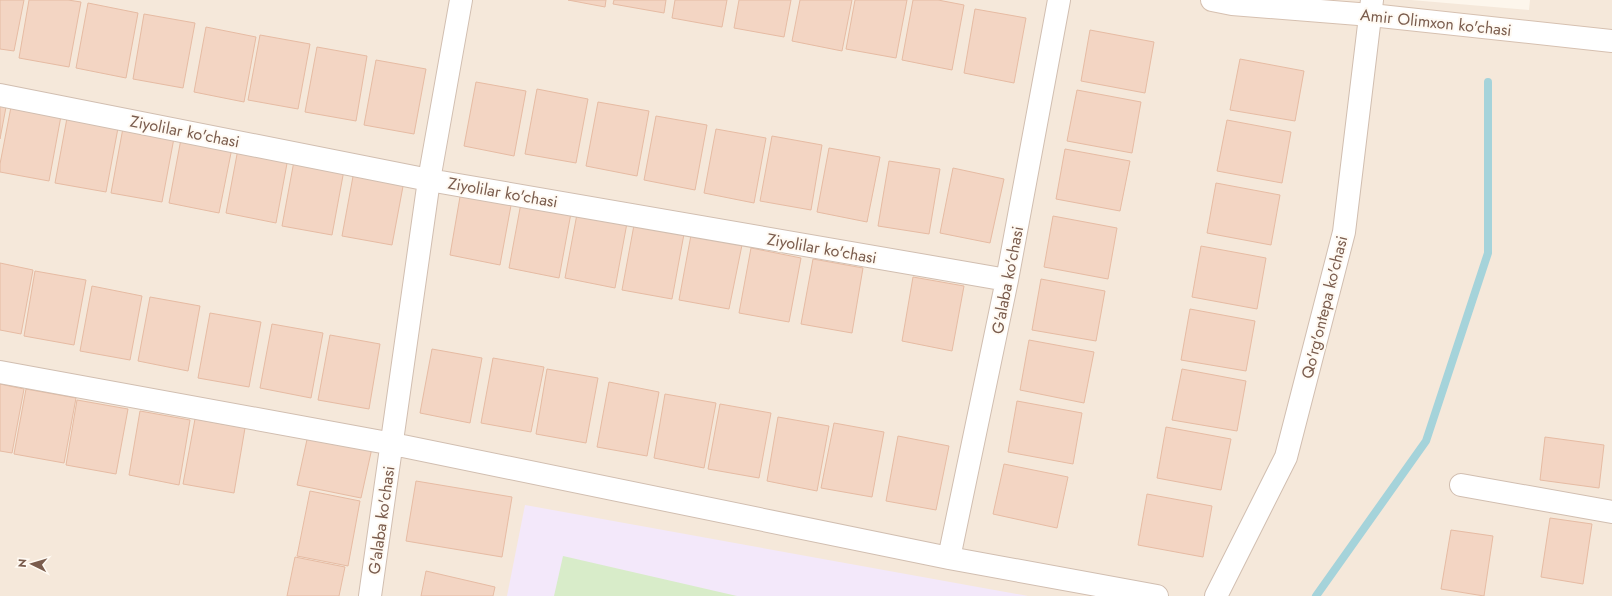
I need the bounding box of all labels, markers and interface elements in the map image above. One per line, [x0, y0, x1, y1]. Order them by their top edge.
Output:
street label: Amir Olimxon ko'chasi [1359, 3, 1513, 42]
street label: Ziyolilar ko'chasi [128, 110, 242, 153]
street label: Ziyolilar ko'chasi [446, 172, 560, 213]
street label: G'alaba ko'chasi [986, 224, 1029, 336]
street label: Ziyolilar ko'chasi [765, 228, 879, 269]
street label: Qo'rg'ontepa ko'chasi [1296, 233, 1353, 381]
street label: G'alaba ko'chasi [363, 464, 400, 576]
north arrow [12, 544, 52, 584]
text: N [14, 558, 30, 568]

